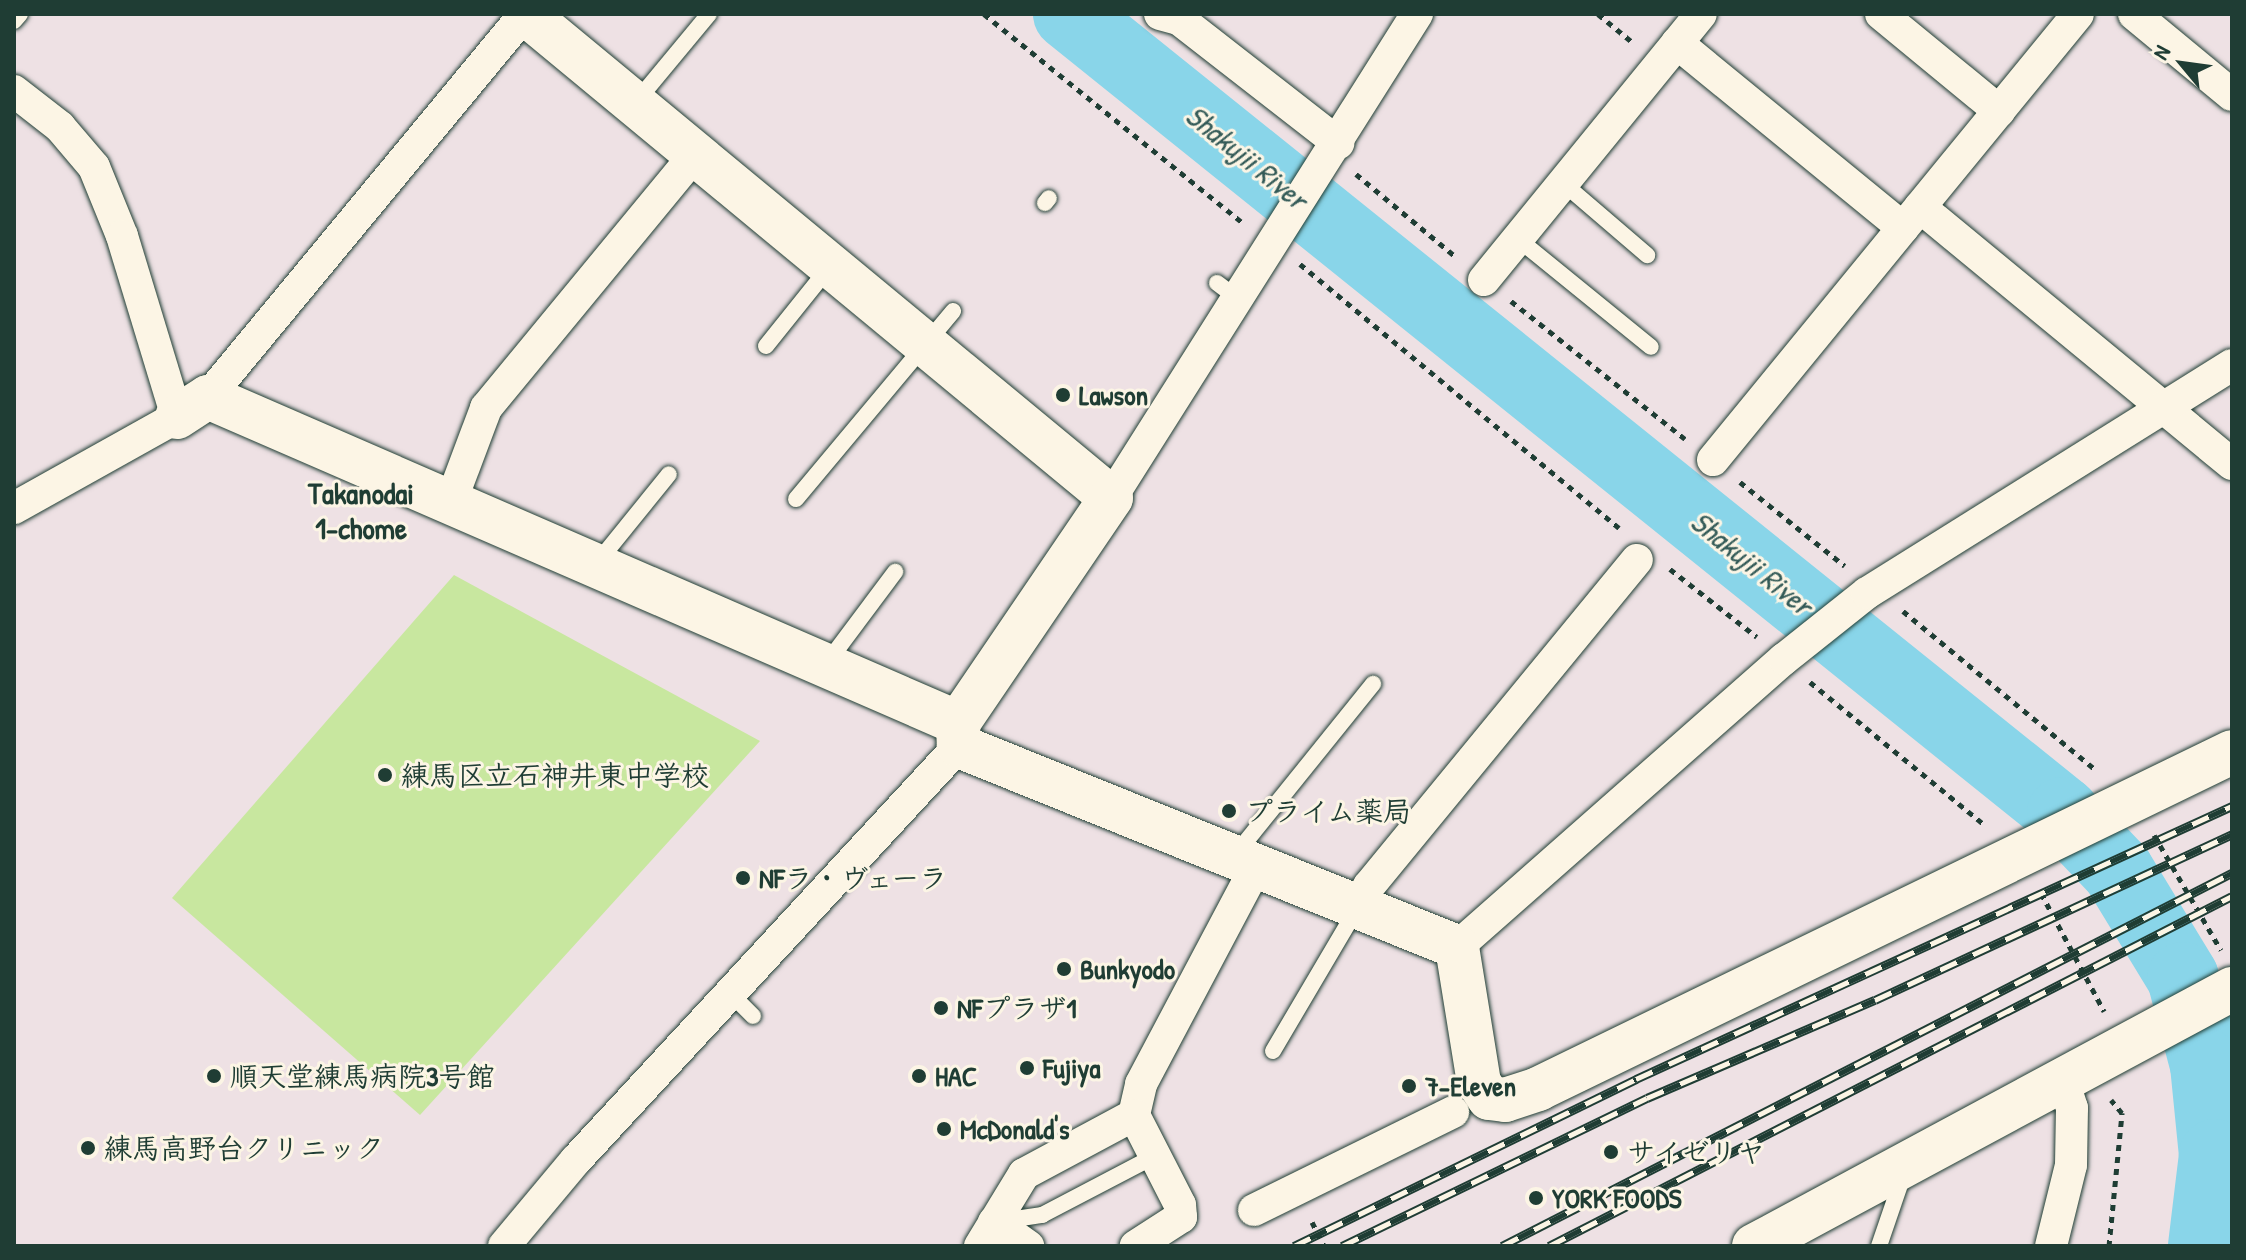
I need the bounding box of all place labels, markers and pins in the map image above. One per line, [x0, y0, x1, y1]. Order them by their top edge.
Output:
place label: Lawson [1079, 378, 1148, 412]
marker: Lawson [1054, 386, 1072, 404]
place label: 練馬区立石神井東中学校 [401, 758, 709, 792]
marker: 練馬区立石神井東中学校 [376, 766, 394, 784]
place label: プライム薬局 [1245, 794, 1413, 828]
marker: プライム薬局 [1220, 802, 1238, 820]
place label: NFラ・ヴェーラ [759, 861, 951, 895]
marker: NFラ・ヴェーラ [734, 869, 752, 887]
place label: Bunkyodo [1080, 952, 1175, 986]
marker: Bunkyodo [1055, 960, 1073, 978]
place label: NFプラザ1 [957, 991, 1077, 1025]
marker: NFプラザ1 [932, 999, 950, 1017]
place label: Fujiya [1043, 1051, 1100, 1085]
place label: 順天堂練馬病院3号館 [230, 1059, 495, 1093]
place label: HAC [935, 1059, 977, 1093]
marker: Fujiya [1018, 1059, 1036, 1077]
marker: 順天堂練馬病院3号館 [205, 1067, 223, 1085]
marker: HAC [910, 1067, 928, 1085]
place label: 7-Eleven [1425, 1069, 1516, 1103]
marker: 7-Eleven [1400, 1077, 1418, 1095]
place label: McDonald's [960, 1112, 1069, 1146]
marker: McDonald's [935, 1120, 953, 1138]
place label: 練馬高野台クリニック [104, 1131, 384, 1165]
place label: サイゼリヤ [1627, 1135, 1767, 1169]
marker: 練馬高野台クリニック [79, 1139, 97, 1157]
marker: サイゼリヤ [1602, 1143, 1620, 1161]
place label: YORK FOODS [1552, 1181, 1682, 1215]
marker: YORK FOODS [1527, 1189, 1545, 1207]

